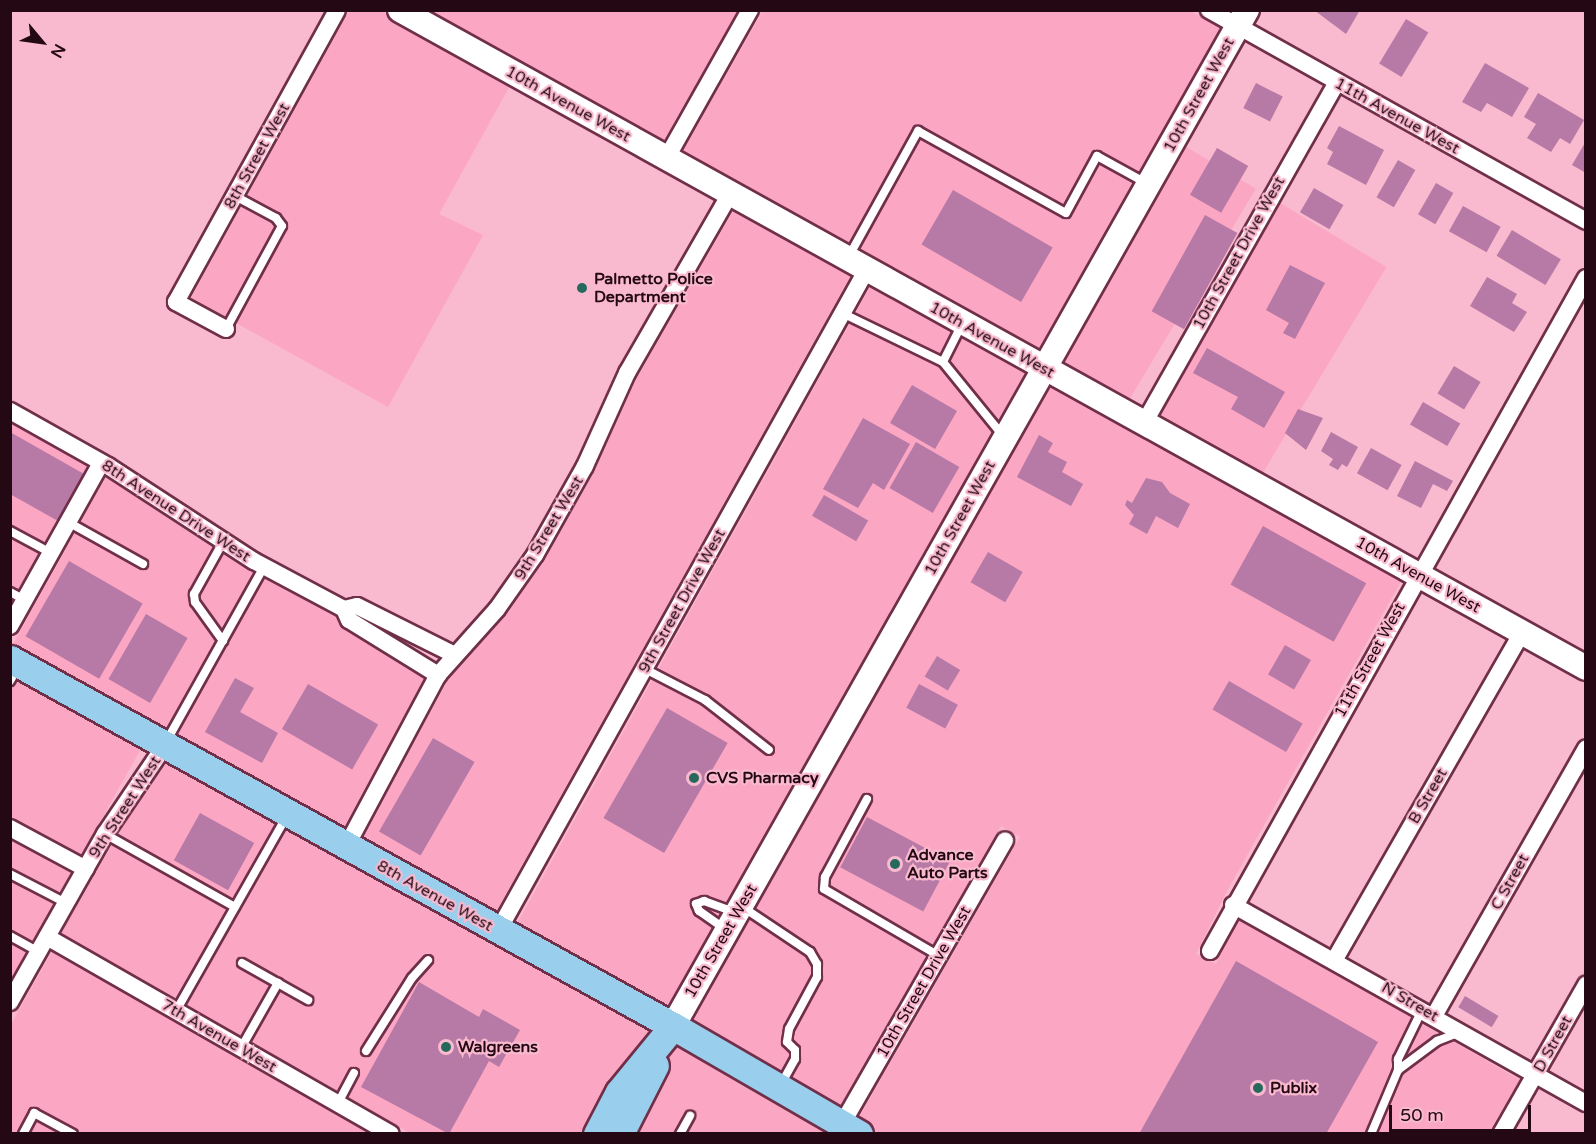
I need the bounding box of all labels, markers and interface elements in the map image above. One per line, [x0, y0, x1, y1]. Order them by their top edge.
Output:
north arrow [12, 12, 72, 72]
street label: 10th Street West [1160, 34, 1238, 156]
text: N [46, 40, 70, 61]
street label: 10th Avenue West [502, 62, 634, 146]
street label: 11th Avenue West [1331, 74, 1463, 158]
street label: 8th Street West [220, 100, 294, 212]
street label: 10th Street Drive West [1189, 173, 1289, 333]
place label: Palmetto Police Department [594, 269, 713, 307]
marker: Palmetto Police Department [575, 281, 589, 295]
street label: 10th Avenue West [926, 298, 1058, 382]
street label: 8th Avenue Drive West [98, 456, 254, 566]
street label: 10th Street West [921, 457, 999, 579]
street label: 9th Street West [510, 472, 588, 584]
street label: 9th Street Drive West [634, 526, 730, 676]
street label: 10th Avenue West [1352, 533, 1484, 617]
street label: 11th Street West [1331, 599, 1409, 721]
street label: 9th Street West [85, 752, 165, 862]
street label: B Street [1404, 765, 1452, 827]
place label: CVS Pharmacy [706, 768, 818, 788]
marker: CVS Pharmacy [687, 771, 701, 785]
place label: Advance Auto Parts [907, 845, 988, 883]
street label: C Street [1487, 851, 1533, 913]
street label: 8th Avenue West [374, 856, 496, 936]
marker: Advance Auto Parts [888, 857, 902, 871]
street label: 10th Street West [681, 881, 761, 1001]
street label: 10th Street Drive West [873, 903, 975, 1061]
street label: N Street [1378, 978, 1442, 1026]
street label: 7th Avenue West [158, 995, 280, 1077]
street label: D Street [1530, 1012, 1576, 1076]
place label: Walgreens [458, 1037, 538, 1057]
marker: Walgreens [439, 1040, 453, 1054]
place label: Publix [1270, 1078, 1317, 1098]
marker: Publix [1251, 1081, 1265, 1095]
scale bar [1392, 1093, 1534, 1131]
text: 50 m [1400, 1104, 1444, 1126]

